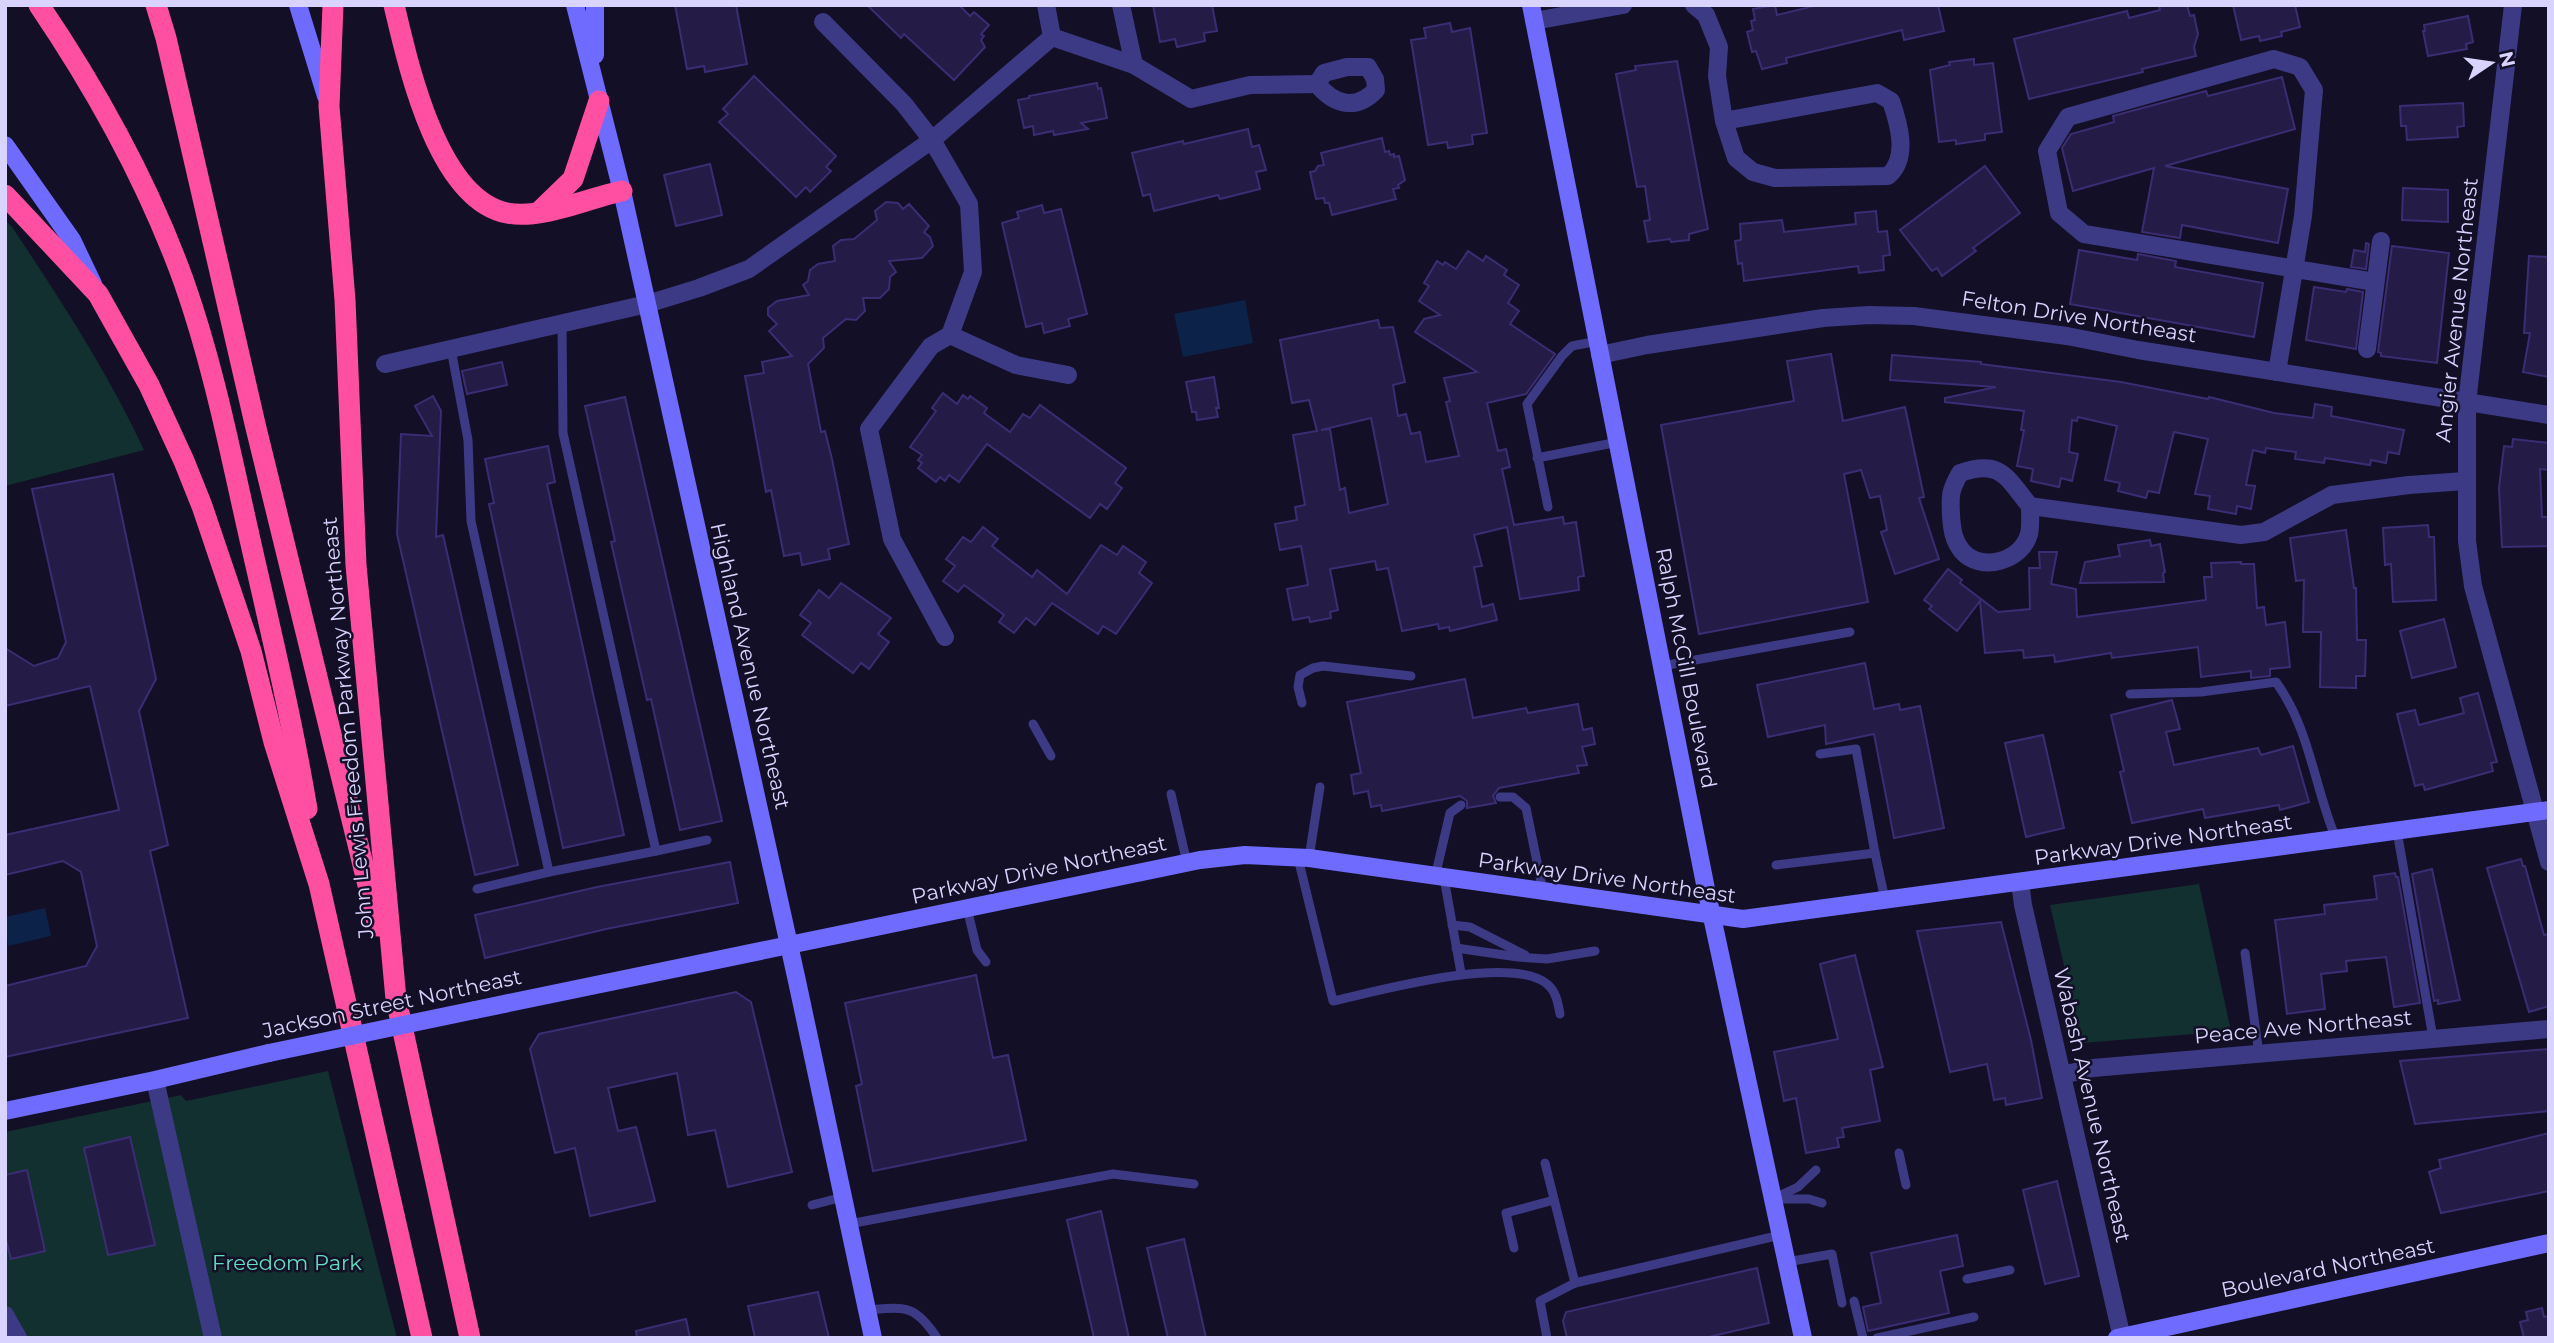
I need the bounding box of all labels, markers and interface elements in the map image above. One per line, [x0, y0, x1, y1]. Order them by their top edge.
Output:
north arrow [2456, 28, 2526, 98]
text: N [2494, 49, 2520, 69]
street label: Angier Avenue Northeast [2430, 176, 2483, 443]
street label: Felton Drive Northeast [1960, 286, 2198, 347]
street label: John Lewis Freedom Parkway Northeast [317, 516, 378, 941]
street label: Highland Avenue Northeast [705, 520, 796, 812]
street label: Ralph McGill Boulevard [1651, 545, 1722, 790]
street label: Parkway Drive Northeast [2032, 809, 2293, 870]
street label: Parkway Drive Northeast [909, 830, 1169, 909]
street label: Parkway Drive Northeast [1477, 847, 1738, 908]
street label: Jackson Street Northeast [259, 964, 524, 1043]
street label: Wabash Avenue Northeast [2049, 965, 2136, 1245]
street label: Peace Ave Northeast [2193, 1005, 2413, 1048]
street label: Boulevard Northeast [2219, 1233, 2437, 1302]
park label: Freedom Park [212, 1250, 362, 1275]

